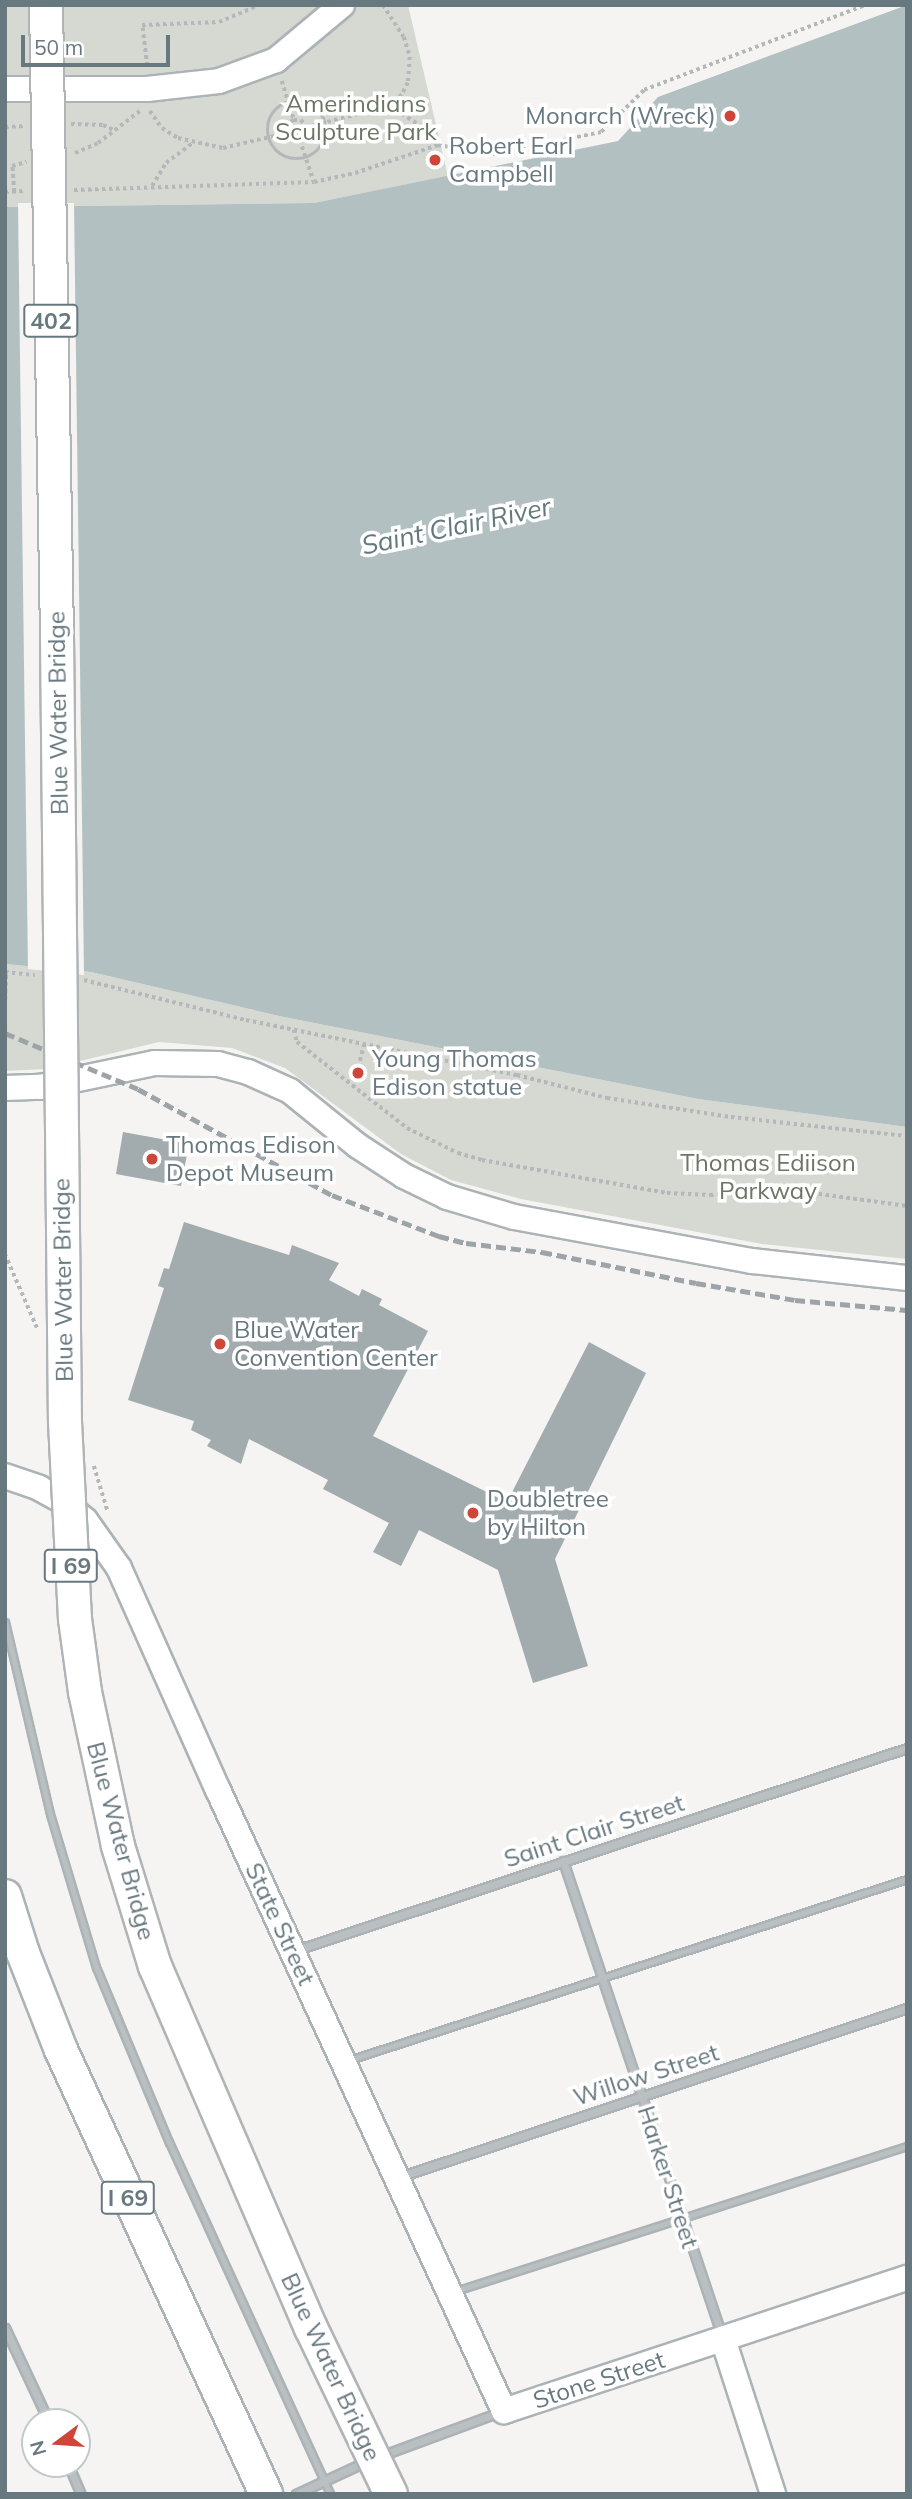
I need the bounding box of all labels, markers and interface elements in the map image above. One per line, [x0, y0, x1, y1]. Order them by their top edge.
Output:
scale bar [24, 21, 173, 65]
text: 50 m [34, 34, 83, 60]
park label: Amerindians Sculpture Park [275, 90, 437, 146]
place label: Monarch (Wreck) [525, 102, 716, 130]
marker: Monarch (Wreck) [722, 108, 738, 124]
place label: Robert Earl Campbell [449, 132, 573, 188]
marker: Robert Earl Campbell [427, 152, 443, 168]
road number: 402 [23, 302, 79, 340]
water label: Saint Clair River [359, 491, 553, 561]
street label: Blue Water Bridge [42, 611, 74, 815]
place label: Young Thomas Edison statue [372, 1045, 537, 1101]
marker: Young Thomas Edison statue [350, 1065, 366, 1081]
place label: Thomas Edison Depot Museum [166, 1131, 336, 1187]
park label: Thomas Ediison Parkway [680, 1149, 856, 1205]
marker: Thomas Edison Depot Museum [144, 1151, 160, 1167]
street label: Blue Water Bridge [47, 1178, 79, 1382]
place label: Blue Water Convention Center [234, 1316, 438, 1372]
marker: Blue Water Convention Center [212, 1336, 228, 1352]
place label: Doubletree by Hilton [487, 1485, 609, 1541]
marker: Doubletree by Hilton [465, 1505, 481, 1521]
road number: I 69 [43, 1546, 99, 1586]
street label: Blue Water Bridge [81, 1739, 161, 1943]
street label: Saint Clair Street [500, 1788, 688, 1874]
street label: State Street [239, 1858, 321, 1990]
street label: Willow Street [570, 2038, 722, 2112]
street label: Harker Street [631, 2102, 705, 2252]
road number: I 69 [100, 2178, 156, 2218]
street label: Blue Water Bridge [275, 2269, 387, 2465]
street label: Stone Street [530, 2345, 668, 2415]
north arrow [21, 2408, 91, 2478]
text: N [24, 2438, 51, 2458]

